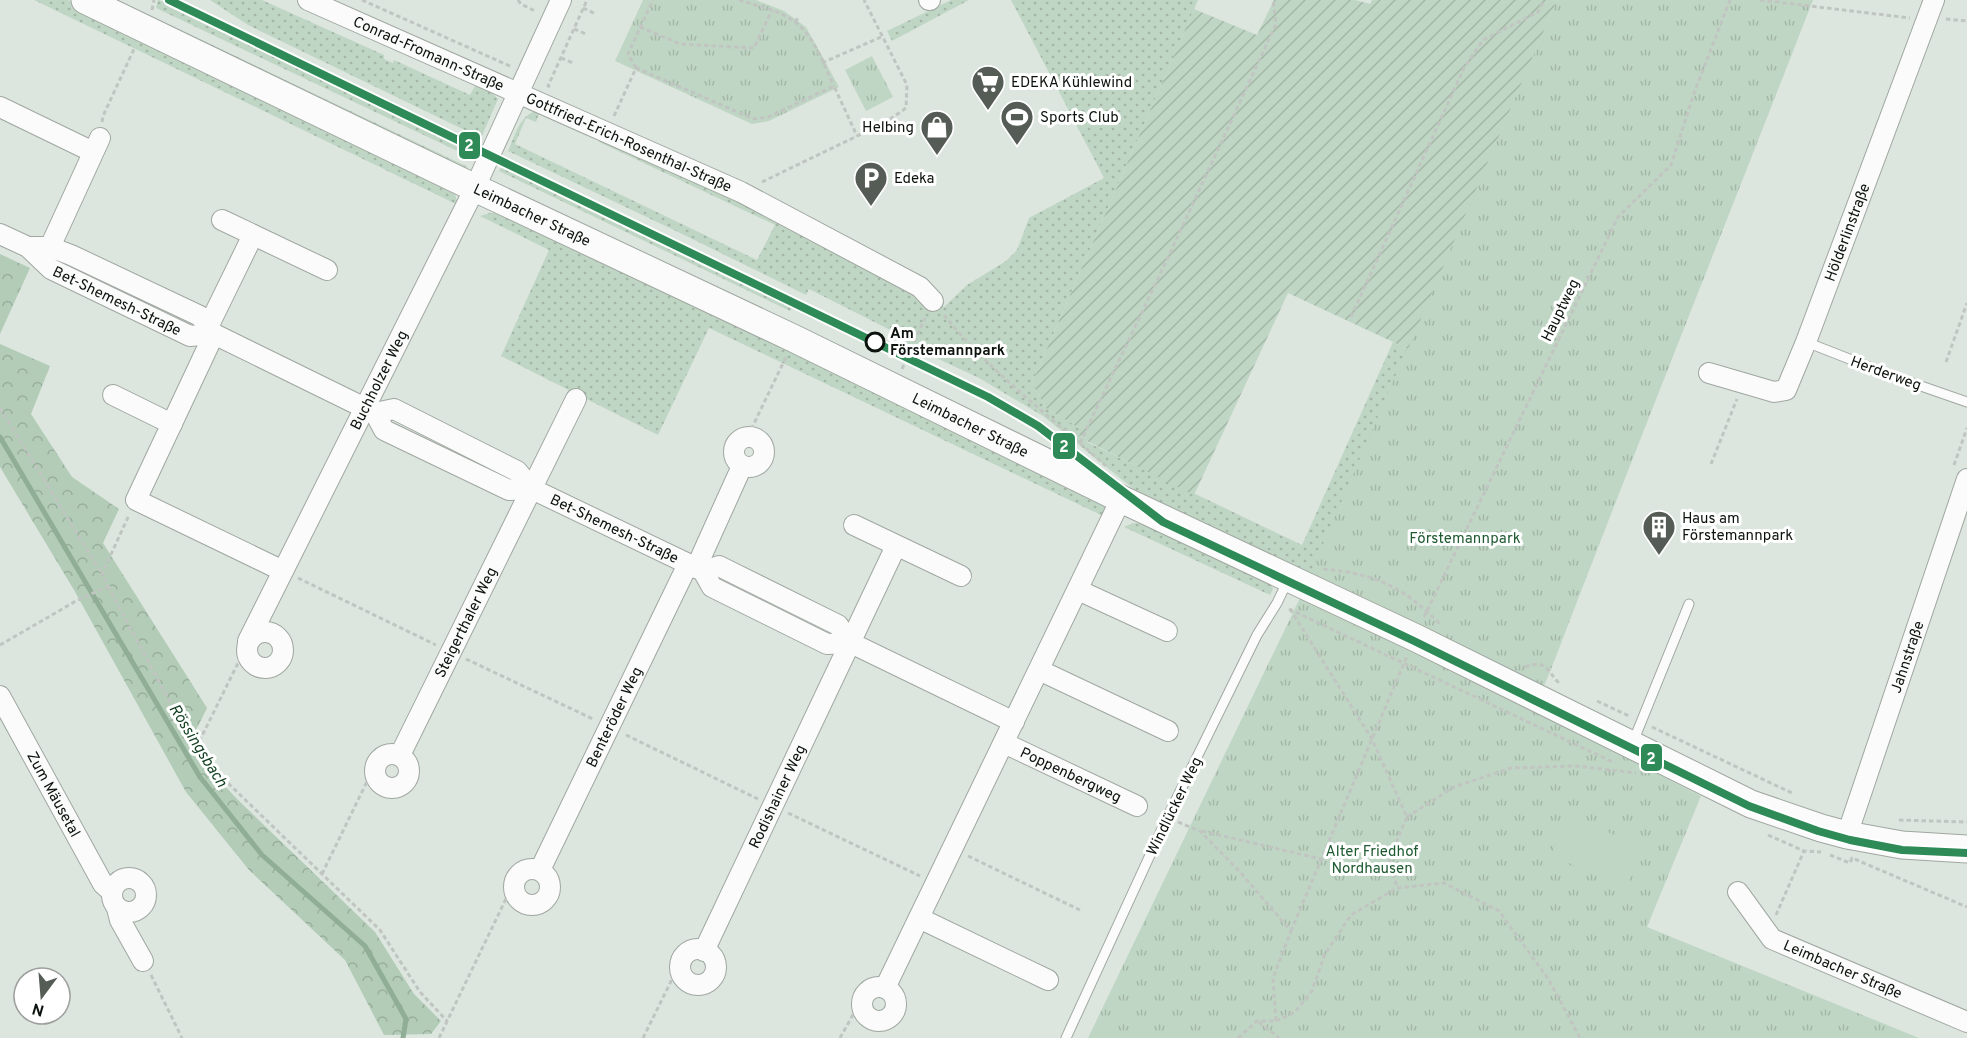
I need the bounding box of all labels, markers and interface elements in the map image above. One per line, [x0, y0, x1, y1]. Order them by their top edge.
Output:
street label: Conrad-Fromann-Straße [350, 13, 507, 97]
supermarket icon: EDEKA Kühlewind [970, 64, 1006, 111]
place label: EDEKA Kühlewind [1011, 74, 1132, 93]
street label: Gottfried-Erich-Rosenthal-Straße [522, 90, 734, 198]
sports icon: Sports Club [999, 99, 1035, 146]
shop icon: Helbing [919, 109, 955, 156]
place label: Sports Club [1040, 109, 1119, 128]
place label: Helbing [862, 119, 914, 138]
line badge: 2 [458, 131, 481, 160]
text: 2 [464, 137, 474, 157]
parking icon: Edeka [853, 160, 889, 207]
place label: Edeka [894, 170, 934, 189]
street label: Leimbacher Straße [470, 181, 593, 252]
street label: Hölderlinstraße [1821, 181, 1875, 285]
street label: Bet-Shemesh-Straße [49, 263, 184, 341]
street label: Hauptweg [1538, 276, 1585, 345]
place label: Am Förstemannpark [890, 325, 1005, 361]
street label: Buchholzer Weg [347, 328, 413, 434]
marker: Am Förstemannpark [865, 332, 885, 352]
street label: Herderweg [1847, 353, 1924, 396]
street label: Leimbacher Straße [908, 390, 1031, 463]
line badge: 2 [1052, 432, 1076, 460]
text: 2 [1059, 438, 1069, 458]
street label: Bet-Shemesh-Straße [546, 491, 681, 569]
building icon: Haus am Förstemannpark [1641, 509, 1677, 556]
place label: Haus am Förstemannpark [1682, 510, 1793, 546]
park label: Förstemannpark [1409, 530, 1521, 549]
street label: Steigerthaler Weg [432, 565, 502, 681]
street label: Jahnstraße [1887, 619, 1929, 696]
street label: Benteröder Weg [583, 664, 648, 771]
water label: Rössingsbach [164, 700, 231, 792]
street label: Rodishainer Weg [746, 742, 811, 852]
line badge: 2 [1640, 743, 1663, 772]
street label: Poppenbergweg [1017, 744, 1124, 808]
street label: Zum Mäusetal [21, 749, 84, 841]
text: 2 [1646, 750, 1656, 770]
street label: Windlücker Weg [1143, 754, 1207, 859]
park label: Alter Friedhof Nordhausen [1326, 843, 1418, 879]
street label: Leimbacher Straße [1780, 937, 1905, 1004]
north arrow [12, 966, 72, 1026]
text: N [30, 997, 47, 1020]

